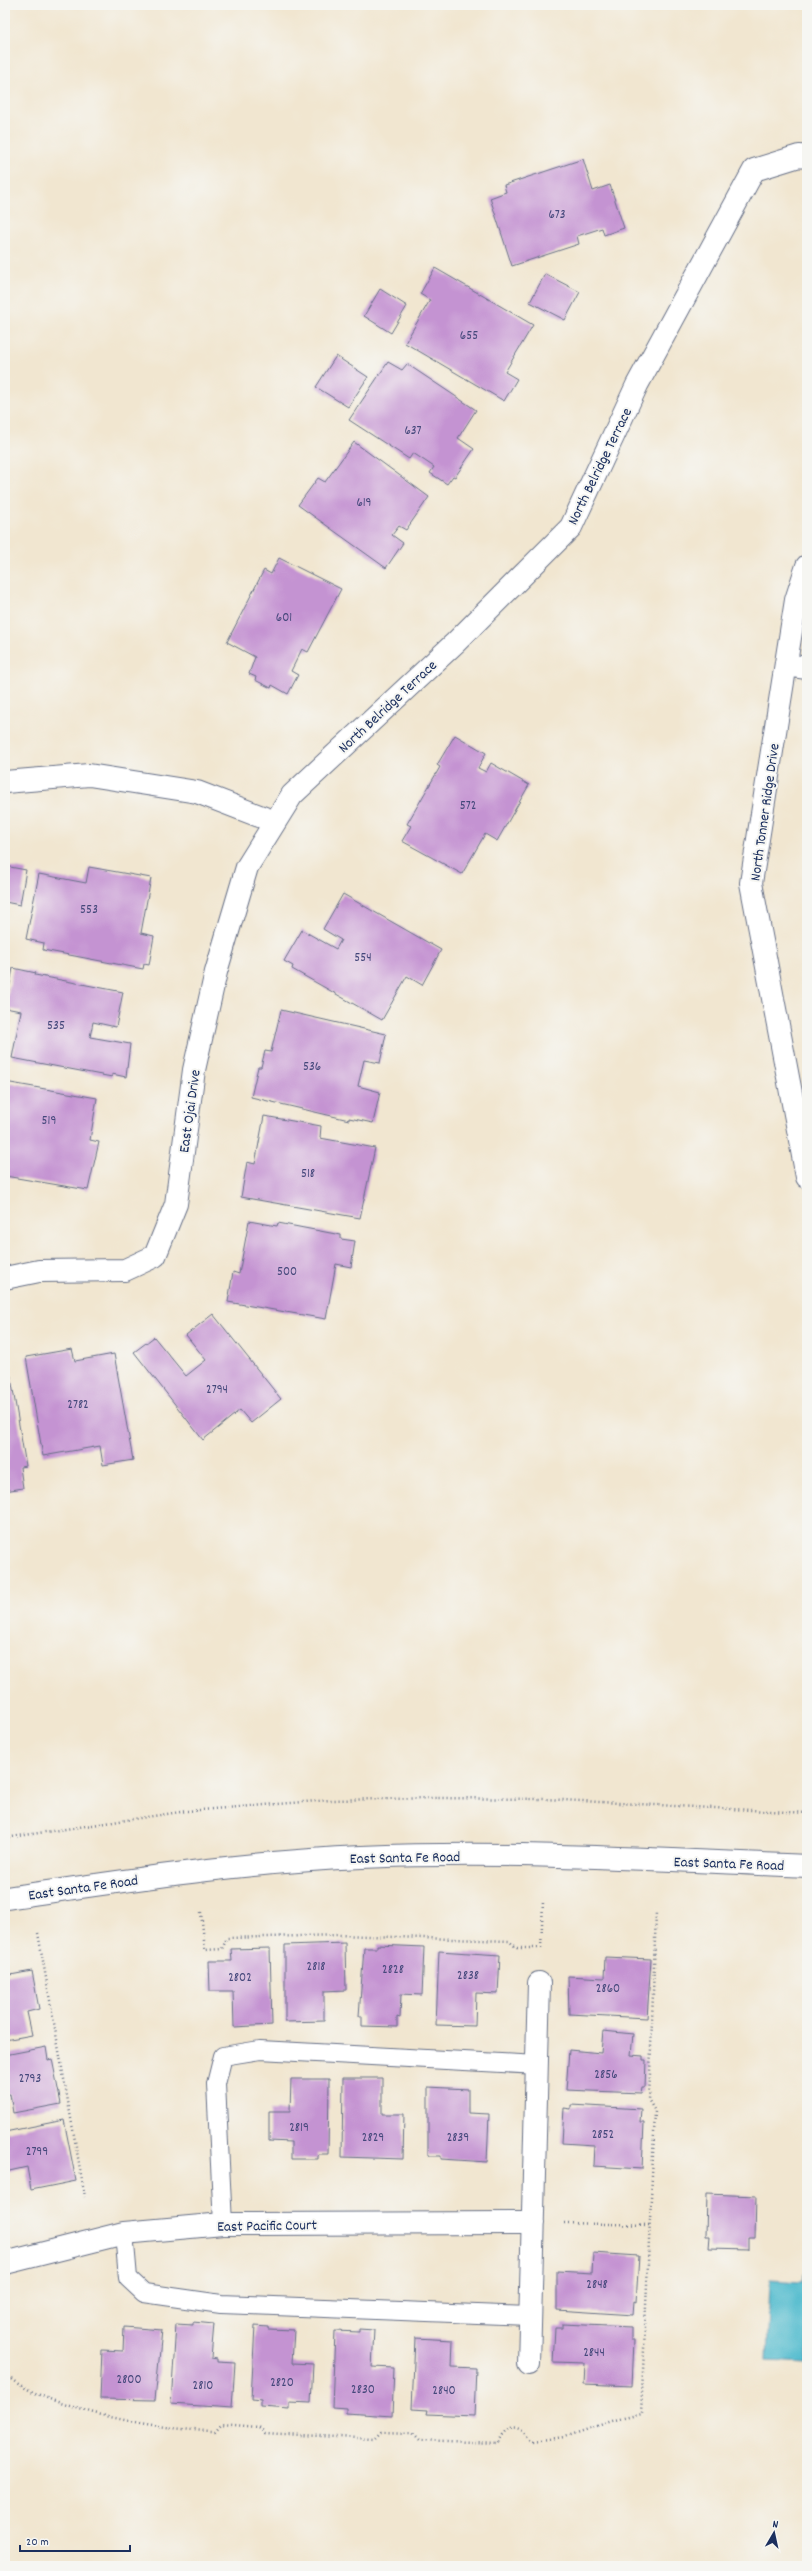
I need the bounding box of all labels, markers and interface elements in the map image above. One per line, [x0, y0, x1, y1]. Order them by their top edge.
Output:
house number: 673 [548, 206, 566, 225]
house number: 655 [460, 327, 478, 346]
street label: North Belridge Terrace [563, 404, 639, 529]
house number: 637 [404, 422, 422, 441]
house number: 619 [356, 494, 372, 513]
house number: 601 [276, 609, 292, 628]
street label: North Belridge Terrace [334, 655, 443, 759]
street label: North Tonner Ridge Drive [745, 742, 787, 883]
house number: 572 [460, 797, 476, 816]
house number: 553 [80, 901, 98, 920]
house number: 554 [354, 949, 372, 968]
house number: 535 [47, 1017, 65, 1036]
house number: 536 [303, 1058, 321, 1077]
street label: East Ojai Drive [174, 1068, 208, 1154]
house number: 519 [42, 1112, 56, 1131]
house number: 518 [301, 1165, 315, 1184]
house number: 500 [277, 1263, 297, 1282]
house number: 2794 [206, 1381, 228, 1400]
house number: 2782 [67, 1396, 89, 1415]
street label: East Santa Fe Road [350, 1847, 460, 1871]
street label: East Santa Fe Road [673, 1852, 785, 1878]
street label: East Santa Fe Road [27, 1870, 140, 1908]
house number: 2818 [307, 1958, 325, 1977]
house number: 2828 [382, 1961, 404, 1980]
house number: 2838 [457, 1967, 479, 1986]
house number: 2802 [228, 1969, 252, 1988]
house number: 2860 [596, 1980, 620, 1999]
house number: 2856 [594, 2066, 618, 2085]
house number: 2793 [19, 2070, 41, 2089]
house number: 2819 [289, 2119, 309, 2138]
house number: 2852 [592, 2126, 614, 2145]
house number: 2829 [362, 2129, 384, 2148]
house number: 2839 [447, 2129, 469, 2148]
house number: 2799 [26, 2143, 48, 2162]
street label: East Pacific Court [217, 2215, 318, 2239]
house number: 2848 [586, 2276, 608, 2295]
house number: 2844 [583, 2344, 605, 2363]
house number: 2800 [116, 2371, 142, 2390]
house number: 2820 [270, 2374, 294, 2393]
house number: 2810 [193, 2377, 213, 2396]
house number: 2830 [351, 2381, 375, 2400]
house number: 2840 [432, 2382, 456, 2401]
north arrow [754, 2513, 794, 2553]
text: N [771, 2517, 780, 2534]
scale bar [20, 2527, 130, 2553]
text: 20 m [26, 2534, 49, 2551]

